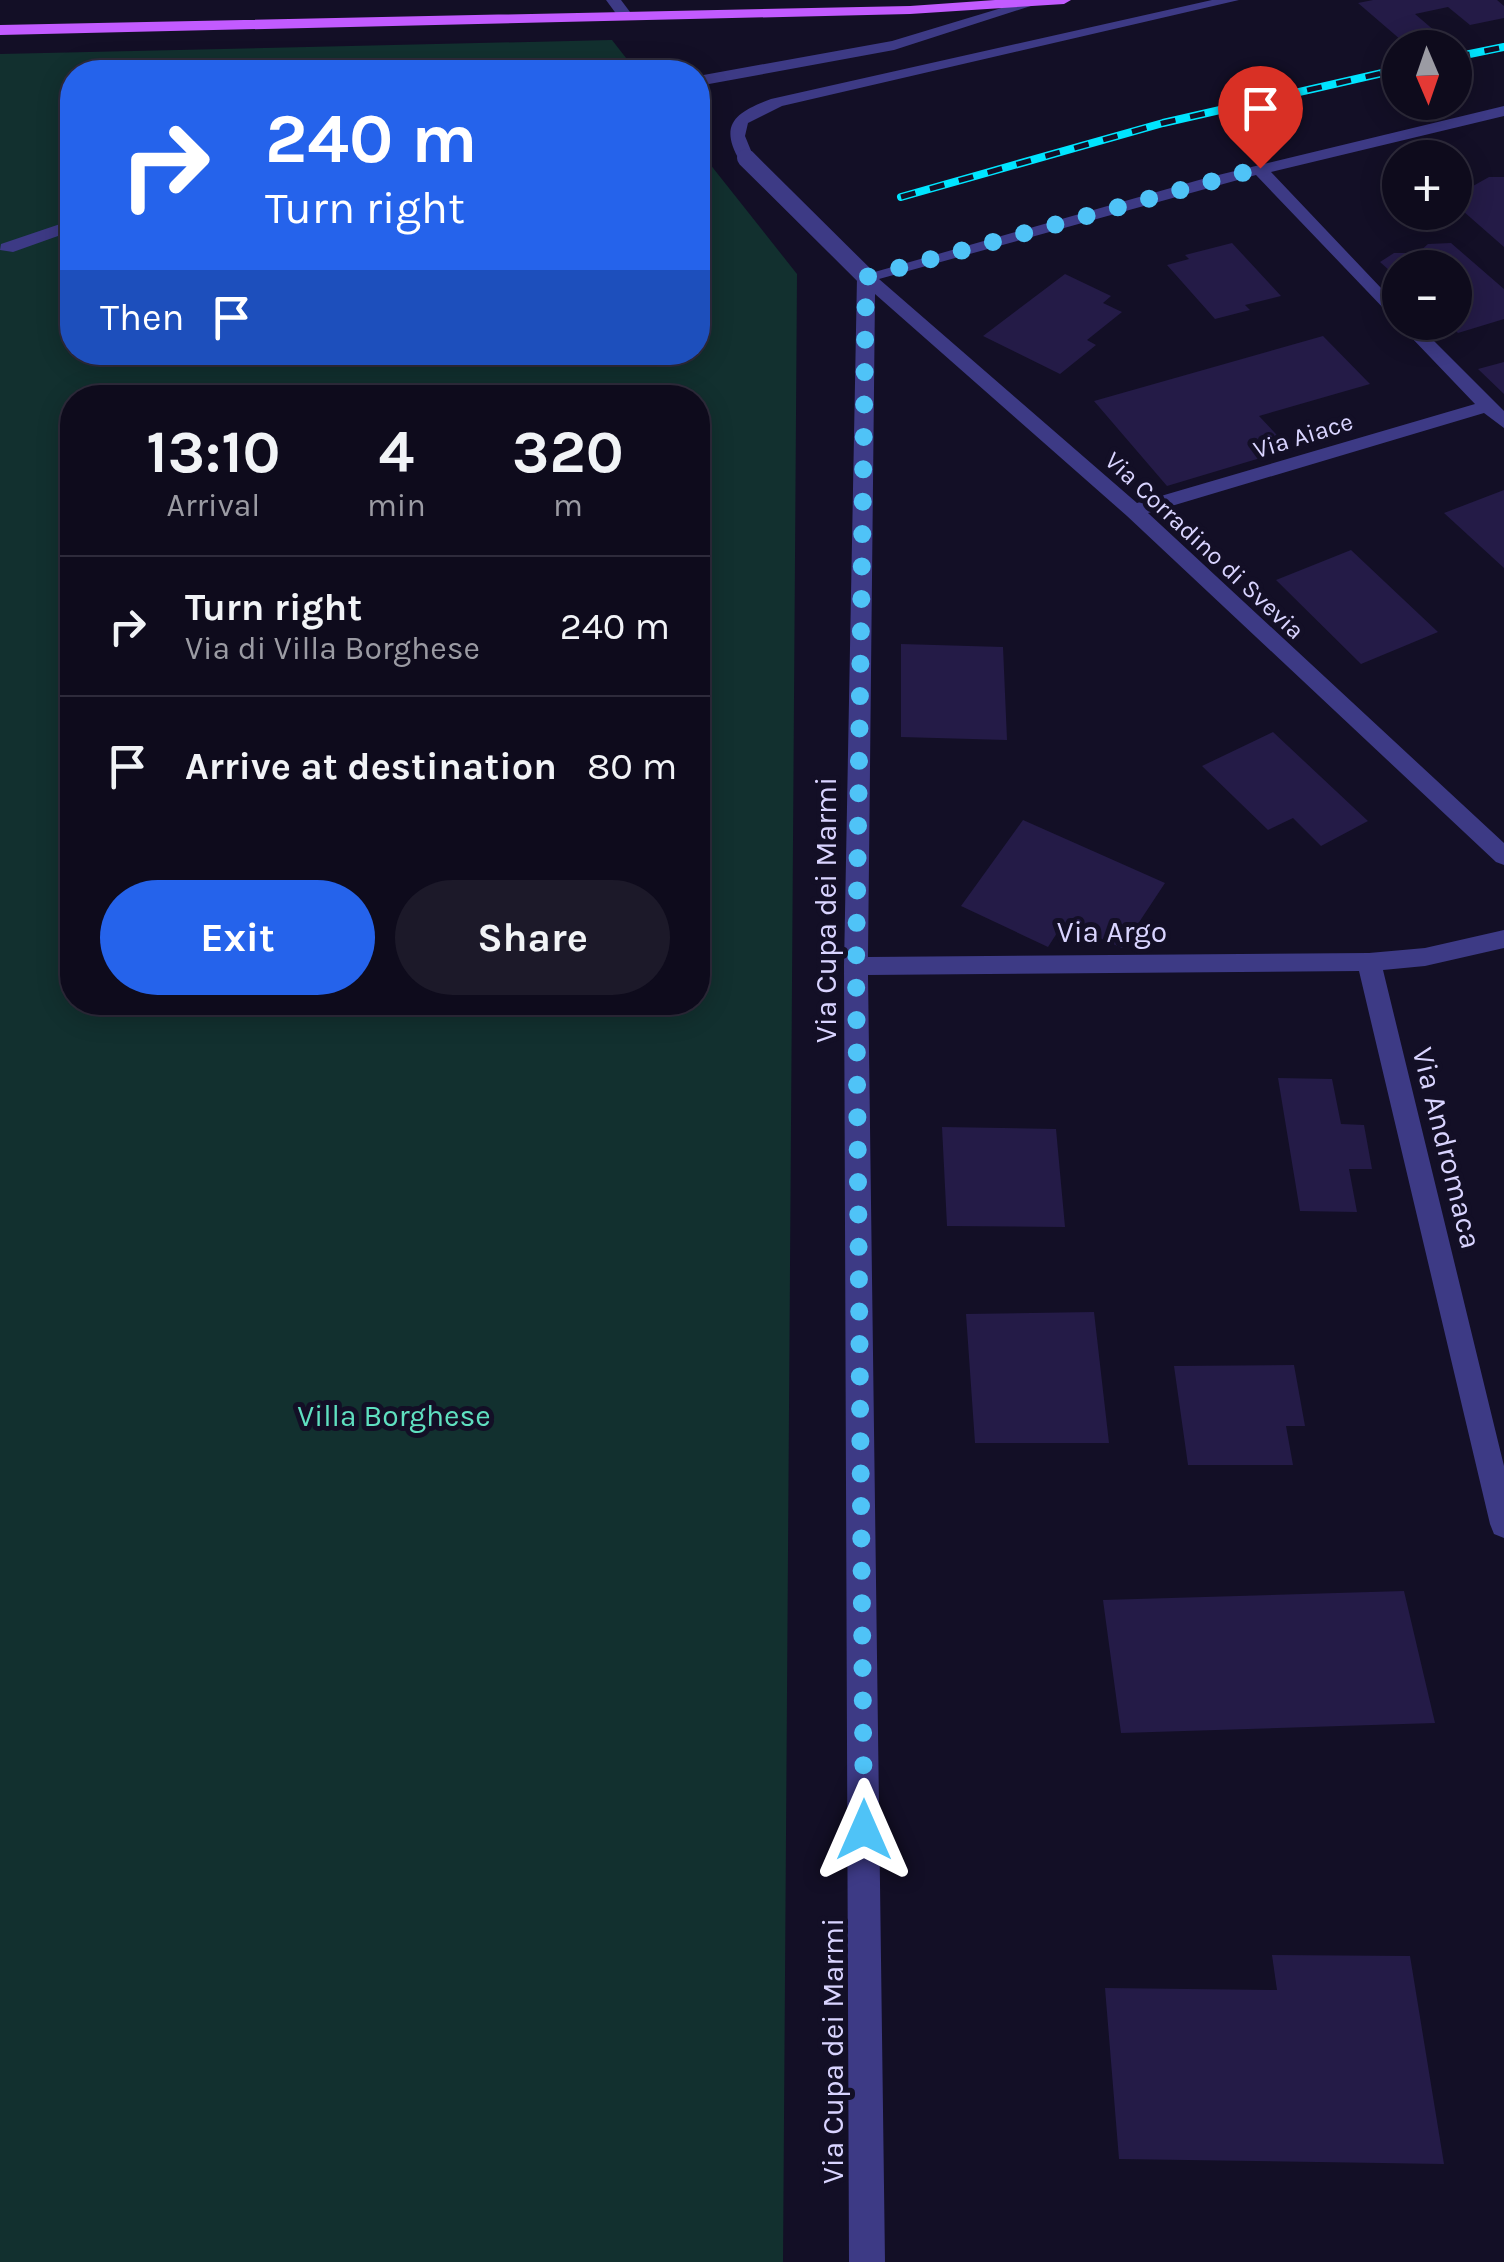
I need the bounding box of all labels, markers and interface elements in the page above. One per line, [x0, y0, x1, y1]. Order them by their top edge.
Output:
north arrow [1382, 30, 1472, 120]
map controls [1382, 30, 1472, 340]
pin [1218, 66, 1303, 169]
icon: arrive [1233, 81, 1288, 136]
text: 240 m [265, 98, 477, 180]
icon: right [100, 100, 230, 230]
button: + [1382, 140, 1472, 230]
text: Turn right [265, 182, 465, 234]
button: − [1382, 250, 1472, 340]
icon: arrive [204, 290, 259, 345]
text: Then [100, 295, 184, 340]
street label: Via Aiace [1250, 407, 1356, 464]
text: 13:10 [146, 417, 281, 487]
text: 4 [378, 417, 414, 487]
text: 320 [512, 417, 624, 487]
street label: Via Corradino di Svevia [1099, 446, 1310, 645]
text: Arrival [167, 487, 260, 524]
text: min [367, 487, 426, 524]
text: m [553, 487, 583, 524]
text: Turn right [185, 585, 362, 630]
icon: right [100, 599, 155, 654]
text: 240 m [560, 604, 670, 649]
text: Via di Villa Borghese [185, 630, 480, 667]
icon: arrive [100, 739, 155, 794]
text: Arrive at destination [185, 744, 557, 789]
text: 80 m [587, 744, 677, 789]
street label: Via Cupa dei Marmi [808, 777, 844, 1043]
button: Exit [100, 880, 375, 995]
button: Share [395, 880, 670, 995]
street label: Via Argo [1057, 914, 1167, 950]
street label: Via Andromaca [1405, 1044, 1489, 1252]
park label: Villa Borghese [297, 1398, 491, 1434]
position arrow [812, 1778, 916, 1882]
street label: Via Cupa dei Marmi [815, 1918, 851, 2184]

